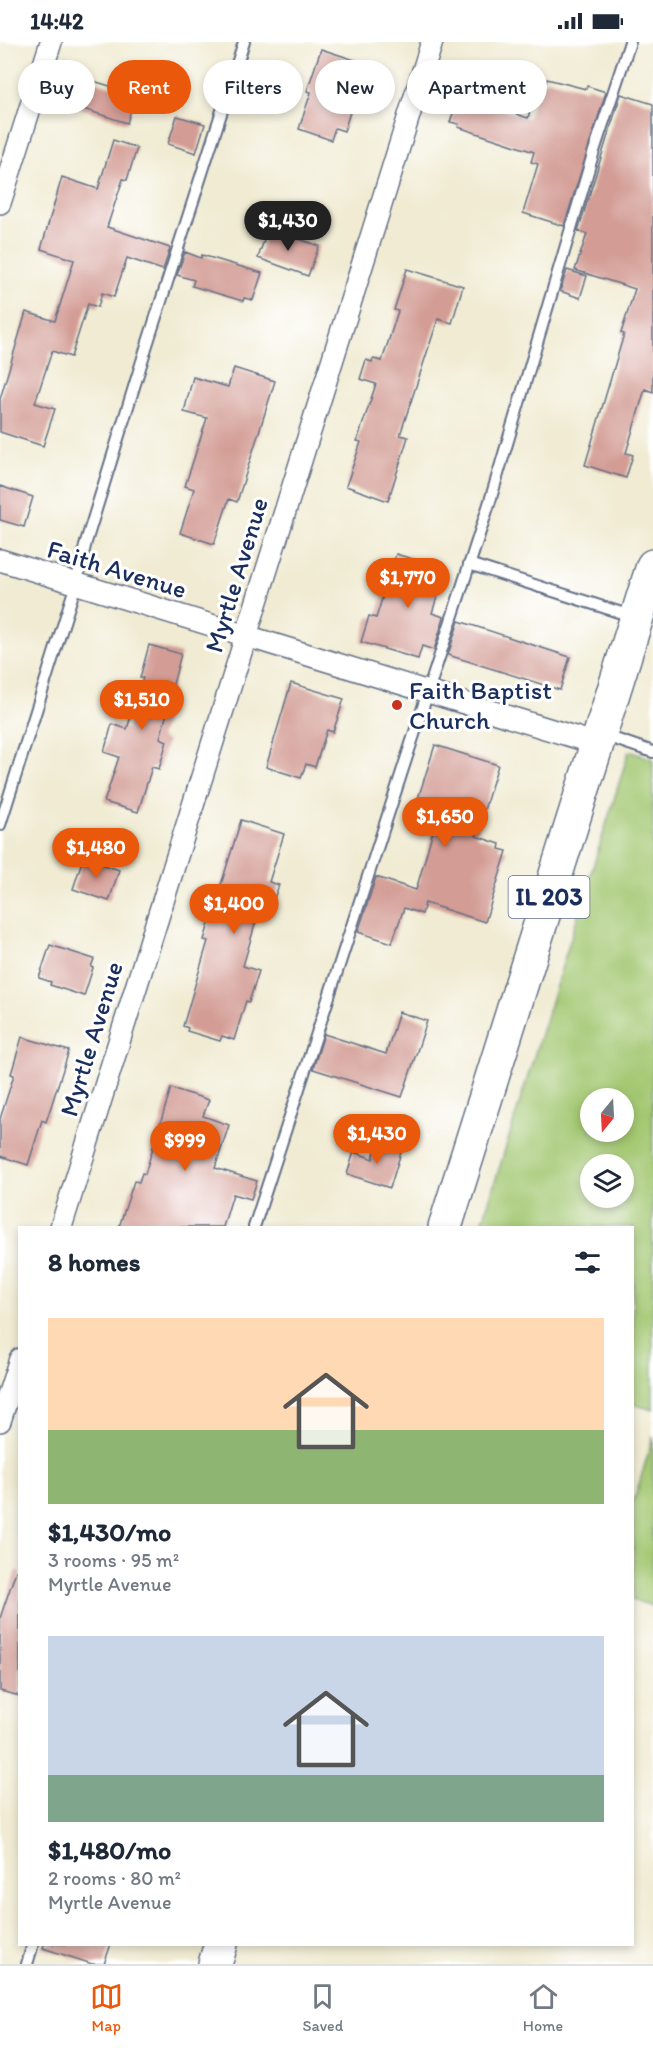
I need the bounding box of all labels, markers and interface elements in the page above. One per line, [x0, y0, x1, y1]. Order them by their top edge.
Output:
text: 14:42 [30, 8, 84, 35]
chip: Buy [18, 60, 95, 114]
chip: Rent [107, 60, 191, 114]
chip: Filters [203, 60, 303, 114]
chip: New [315, 60, 395, 114]
chip: Apartment [407, 60, 547, 114]
pin: $1,430 [239, 201, 337, 252]
text: $1,430 [258, 208, 318, 232]
street label: Myrtle Avenue [197, 494, 275, 656]
street label: Faith Avenue [43, 533, 191, 605]
pin: $1,770 [359, 558, 457, 609]
text: $1,770 [380, 565, 436, 589]
place label: Faith Baptist Church [409, 674, 552, 736]
pin: $1,510 [93, 680, 191, 731]
text: $1,510 [114, 687, 170, 711]
marker: Faith Baptist Church [390, 698, 404, 712]
pin: $1,650 [396, 797, 494, 848]
text: $1,650 [416, 804, 474, 828]
pin: $1,480 [47, 828, 145, 879]
text: $1,480 [66, 835, 126, 859]
road number: IL 203 [508, 876, 590, 918]
pin: $1,400 [185, 884, 283, 935]
text: $1,400 [204, 891, 264, 915]
street label: Myrtle Avenue [52, 958, 130, 1120]
north arrow [580, 1088, 634, 1142]
map controls [580, 1088, 634, 1208]
pin: $1,430 [328, 1114, 426, 1165]
pin: $999 [149, 1121, 221, 1172]
text: $1,430 [347, 1121, 407, 1145]
text: $999 [164, 1128, 206, 1152]
button: layers [580, 1154, 634, 1208]
text: 8 homes [48, 1246, 140, 1278]
icon: filters [571, 1246, 604, 1279]
icon: home [272, 1357, 380, 1465]
text: $1,430/mo [48, 1516, 171, 1548]
text: 3 rooms · 95 m² [48, 1548, 179, 1572]
text: Myrtle Avenue [48, 1572, 171, 1596]
icon: home [272, 1675, 380, 1783]
text: $1,480/mo [48, 1834, 171, 1866]
text: 2 rooms · 80 m² [48, 1866, 181, 1890]
text: Myrtle Avenue [48, 1890, 171, 1914]
tab: Map [90, 1980, 123, 2035]
tab: Saved [302, 1980, 343, 2035]
tab: Home [523, 1980, 563, 2035]

